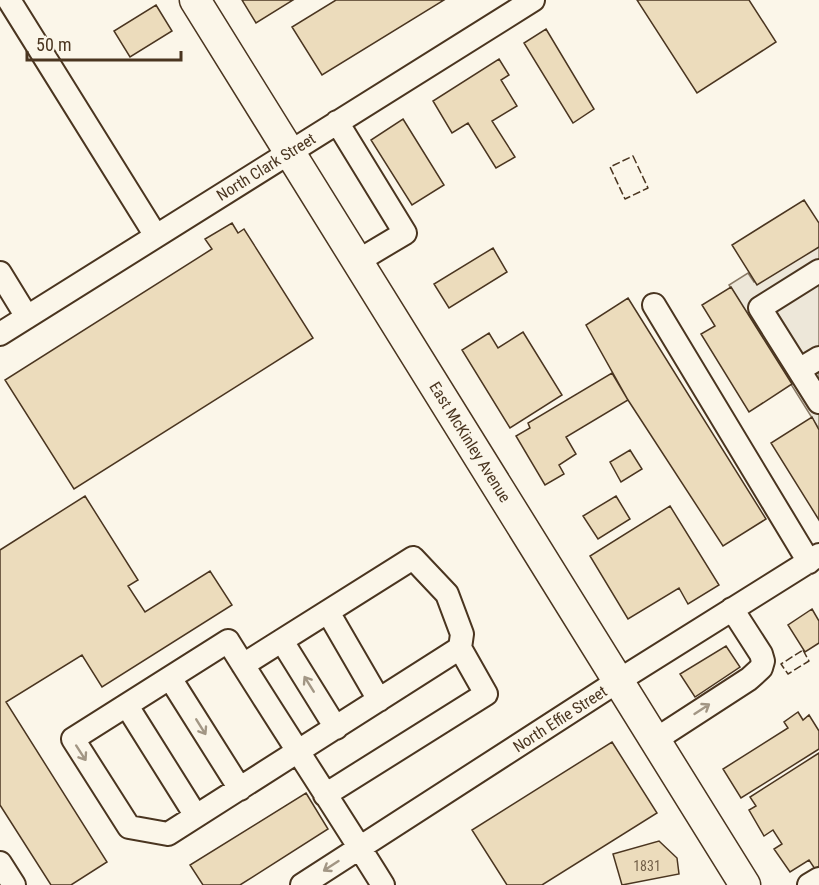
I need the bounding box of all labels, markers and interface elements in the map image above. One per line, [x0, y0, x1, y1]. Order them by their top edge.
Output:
scale bar [27, 24, 182, 62]
text: 50 m [36, 34, 71, 55]
street label: North Clark Street [213, 129, 319, 205]
street label: East McKinley Avenue [425, 378, 515, 506]
one-way arrow [303, 677, 315, 693]
street label: North Effie Street [510, 682, 611, 756]
one-way arrow [693, 703, 710, 715]
one-way arrow [195, 718, 207, 735]
one-way arrow [76, 744, 88, 761]
house number: 1831 [633, 858, 661, 874]
one-way arrow [323, 861, 340, 873]

